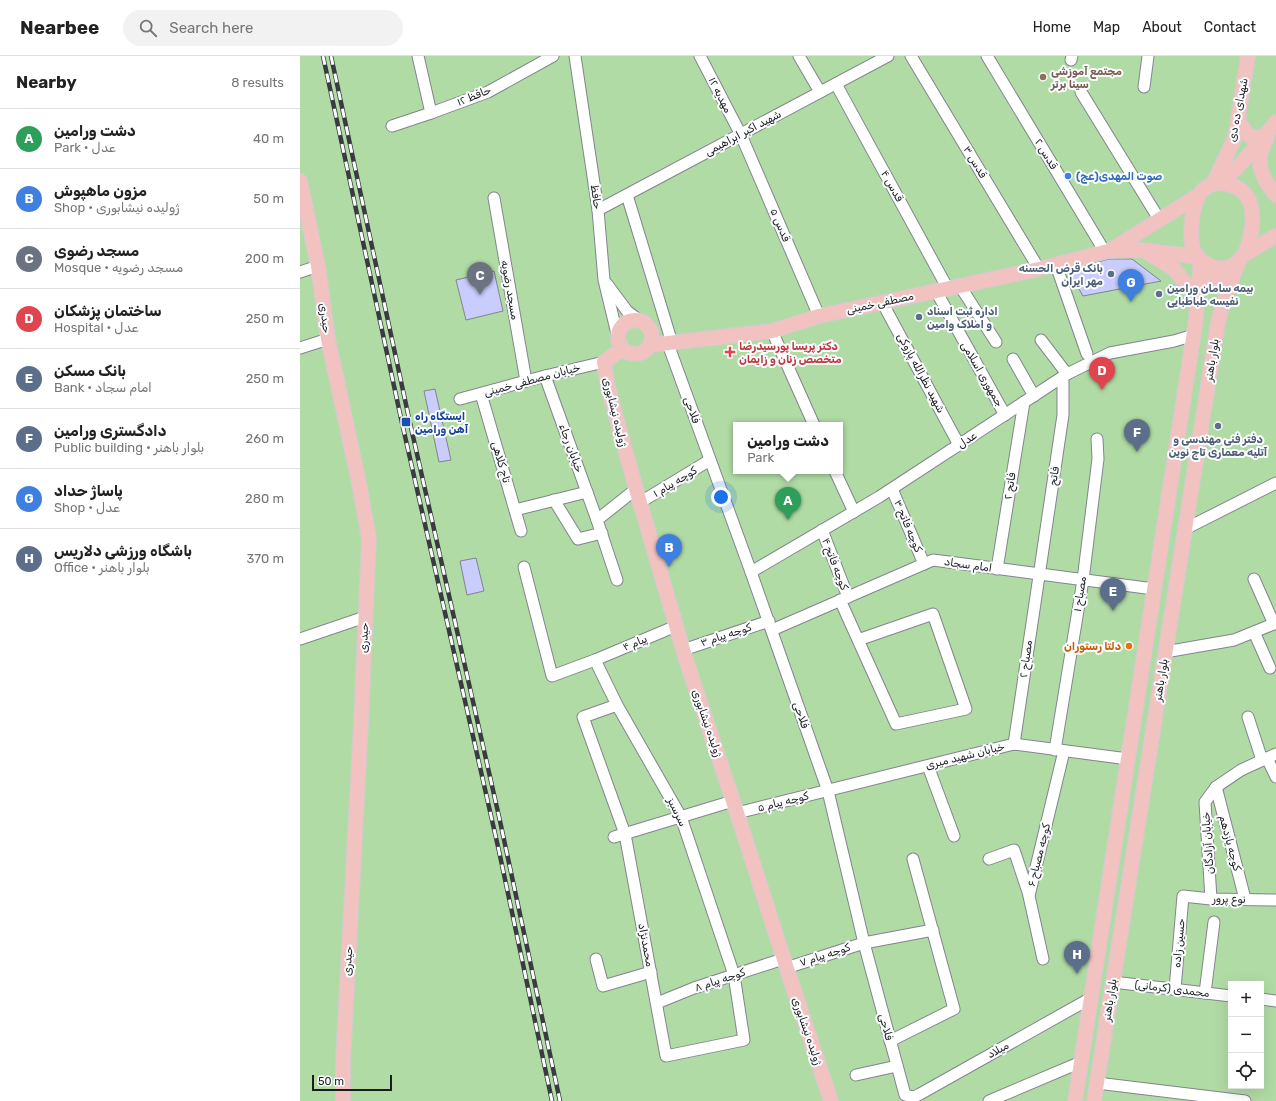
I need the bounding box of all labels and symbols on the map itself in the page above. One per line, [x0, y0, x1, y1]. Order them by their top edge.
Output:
place label: مجتمع آموزشی سینا برتر [1050, 65, 1122, 91]
marker: مجتمع آموزشی سینا برتر [1038, 72, 1048, 82]
street label: مهدیه ۱۲ [706, 75, 734, 115]
street label: شهدای ده دی [1225, 77, 1251, 143]
street label: حافظ ۱۲ [455, 83, 493, 109]
street label: شهید اکبر ابراهیمی [703, 107, 783, 159]
street label: قدس ۲ [1032, 136, 1060, 172]
street label: قدس ۳ [960, 144, 990, 180]
street label: قدس ۴ [878, 168, 906, 204]
place label: صوت المهدی(عج) [1076, 170, 1163, 184]
marker: صوت المهدی(عج) [1063, 171, 1073, 181]
street label: حافظ [588, 184, 604, 210]
street label: قدس ۵ [767, 206, 793, 244]
street label: مسجد رضویه [497, 259, 522, 321]
pin: C [467, 262, 493, 295]
place label: بانک قرض الحسنه مهر ایران [1019, 262, 1103, 288]
marker: بانک قرض الحسنه مهر ایران [1106, 269, 1116, 279]
pin: G [1118, 269, 1144, 302]
place label: بیمه سامان ورامین نفیسه طباطبایی [1167, 282, 1253, 308]
marker: بیمه سامان ورامین نفیسه طباطبایی [1154, 289, 1164, 299]
street label: مصطفی خمینی [845, 290, 915, 316]
street label: حیدری [316, 302, 334, 334]
place label: اداره ثبت اسناد و املاک وامین [927, 305, 998, 331]
marker: اداره ثبت اسناد و املاک وامین [914, 312, 924, 322]
street label: شهید نظرالله پازوکی [894, 331, 948, 416]
street label: بلوار باهنر [1202, 338, 1223, 383]
street label: جمهوری اسلامی [957, 339, 1006, 410]
place label: دکتر پریسا پورسیدرضا متخصص زنان و زایمان [739, 340, 842, 366]
marker: دکتر پریسا پورسیدرضا متخصص زنان و زایمان [724, 346, 736, 358]
pin: D [1089, 357, 1115, 390]
street label: خیابان مصطفی خمینی [482, 361, 582, 399]
street label: ژولیده نیشابوری [599, 376, 630, 449]
street label: فلاحی [681, 395, 703, 425]
place label: ایستگاه راه آهن ورامین [415, 410, 469, 436]
marker: ایستگاه راه آهن ورامین [400, 416, 412, 428]
pin: F [1124, 419, 1150, 452]
marker: دفتر فنی مهندسی و آتلیه معماری تاج نوین [1213, 421, 1223, 431]
street label: خیابان رجاء [556, 422, 586, 474]
street label: عدل [955, 429, 979, 451]
place label: دفتر فنی مهندسی و آتلیه معماری تاج نوین [1169, 433, 1268, 460]
street label: تاج کلاهی [487, 440, 513, 485]
street label: کوچه پیام ۱ [651, 464, 700, 501]
street label: فاتح [1046, 466, 1064, 487]
street label: فاتح ۲ [1001, 472, 1021, 501]
your location [711, 487, 731, 507]
pin: A [775, 487, 801, 520]
street label: کوچه فاتح ۳ [889, 498, 925, 555]
pin: B [656, 534, 682, 567]
street label: کوچه فاتح ۴ [817, 536, 851, 593]
street label: امام سجاد [943, 555, 993, 576]
street label: مصباح ۱ [1071, 575, 1091, 613]
pin: E [1100, 578, 1126, 611]
street label: کوچه پیام ۳ [699, 621, 753, 650]
street label: حیدری [357, 622, 371, 653]
street label: پیام ۴ [621, 632, 650, 655]
street label: مصباح ۲ [1017, 639, 1037, 679]
place label: دلتا رستوران [1064, 640, 1121, 653]
marker: دلتا رستوران [1124, 641, 1134, 651]
street label: بلوار باهنر [1151, 658, 1172, 703]
street label: ژولیده نیشابوری [688, 687, 725, 759]
street label: فلاحی [790, 700, 812, 730]
street label: خیابان شهید میری [924, 740, 1006, 772]
street label: کوچه پیام ۵ [756, 789, 810, 816]
street label: سرسبز [664, 794, 690, 829]
street label: خیابان آزادگان [1199, 811, 1217, 875]
street label: کوچه یازدهم [1215, 814, 1244, 873]
street label: کوچه مصباح ۶ [1025, 822, 1055, 889]
street label: نوع پرور [1211, 892, 1246, 908]
street label: حسین زاده [1170, 918, 1188, 968]
street label: محمدنژاد [635, 922, 657, 968]
street label: کوچه پیام ۷ [798, 941, 852, 970]
pin: H [1064, 941, 1090, 974]
street label: حیدری [341, 945, 355, 977]
street label: کوچه پیام ۸ [693, 966, 747, 995]
street label: بلوار باهنر [1100, 978, 1121, 1023]
street label: محمدی (کرمانی) [1134, 978, 1210, 1000]
street label: ژولیده نیشابوری [788, 995, 825, 1067]
street label: فلاحی [876, 1012, 896, 1042]
street label: میلاد [985, 1039, 1011, 1061]
scale bar [312, 1073, 392, 1092]

